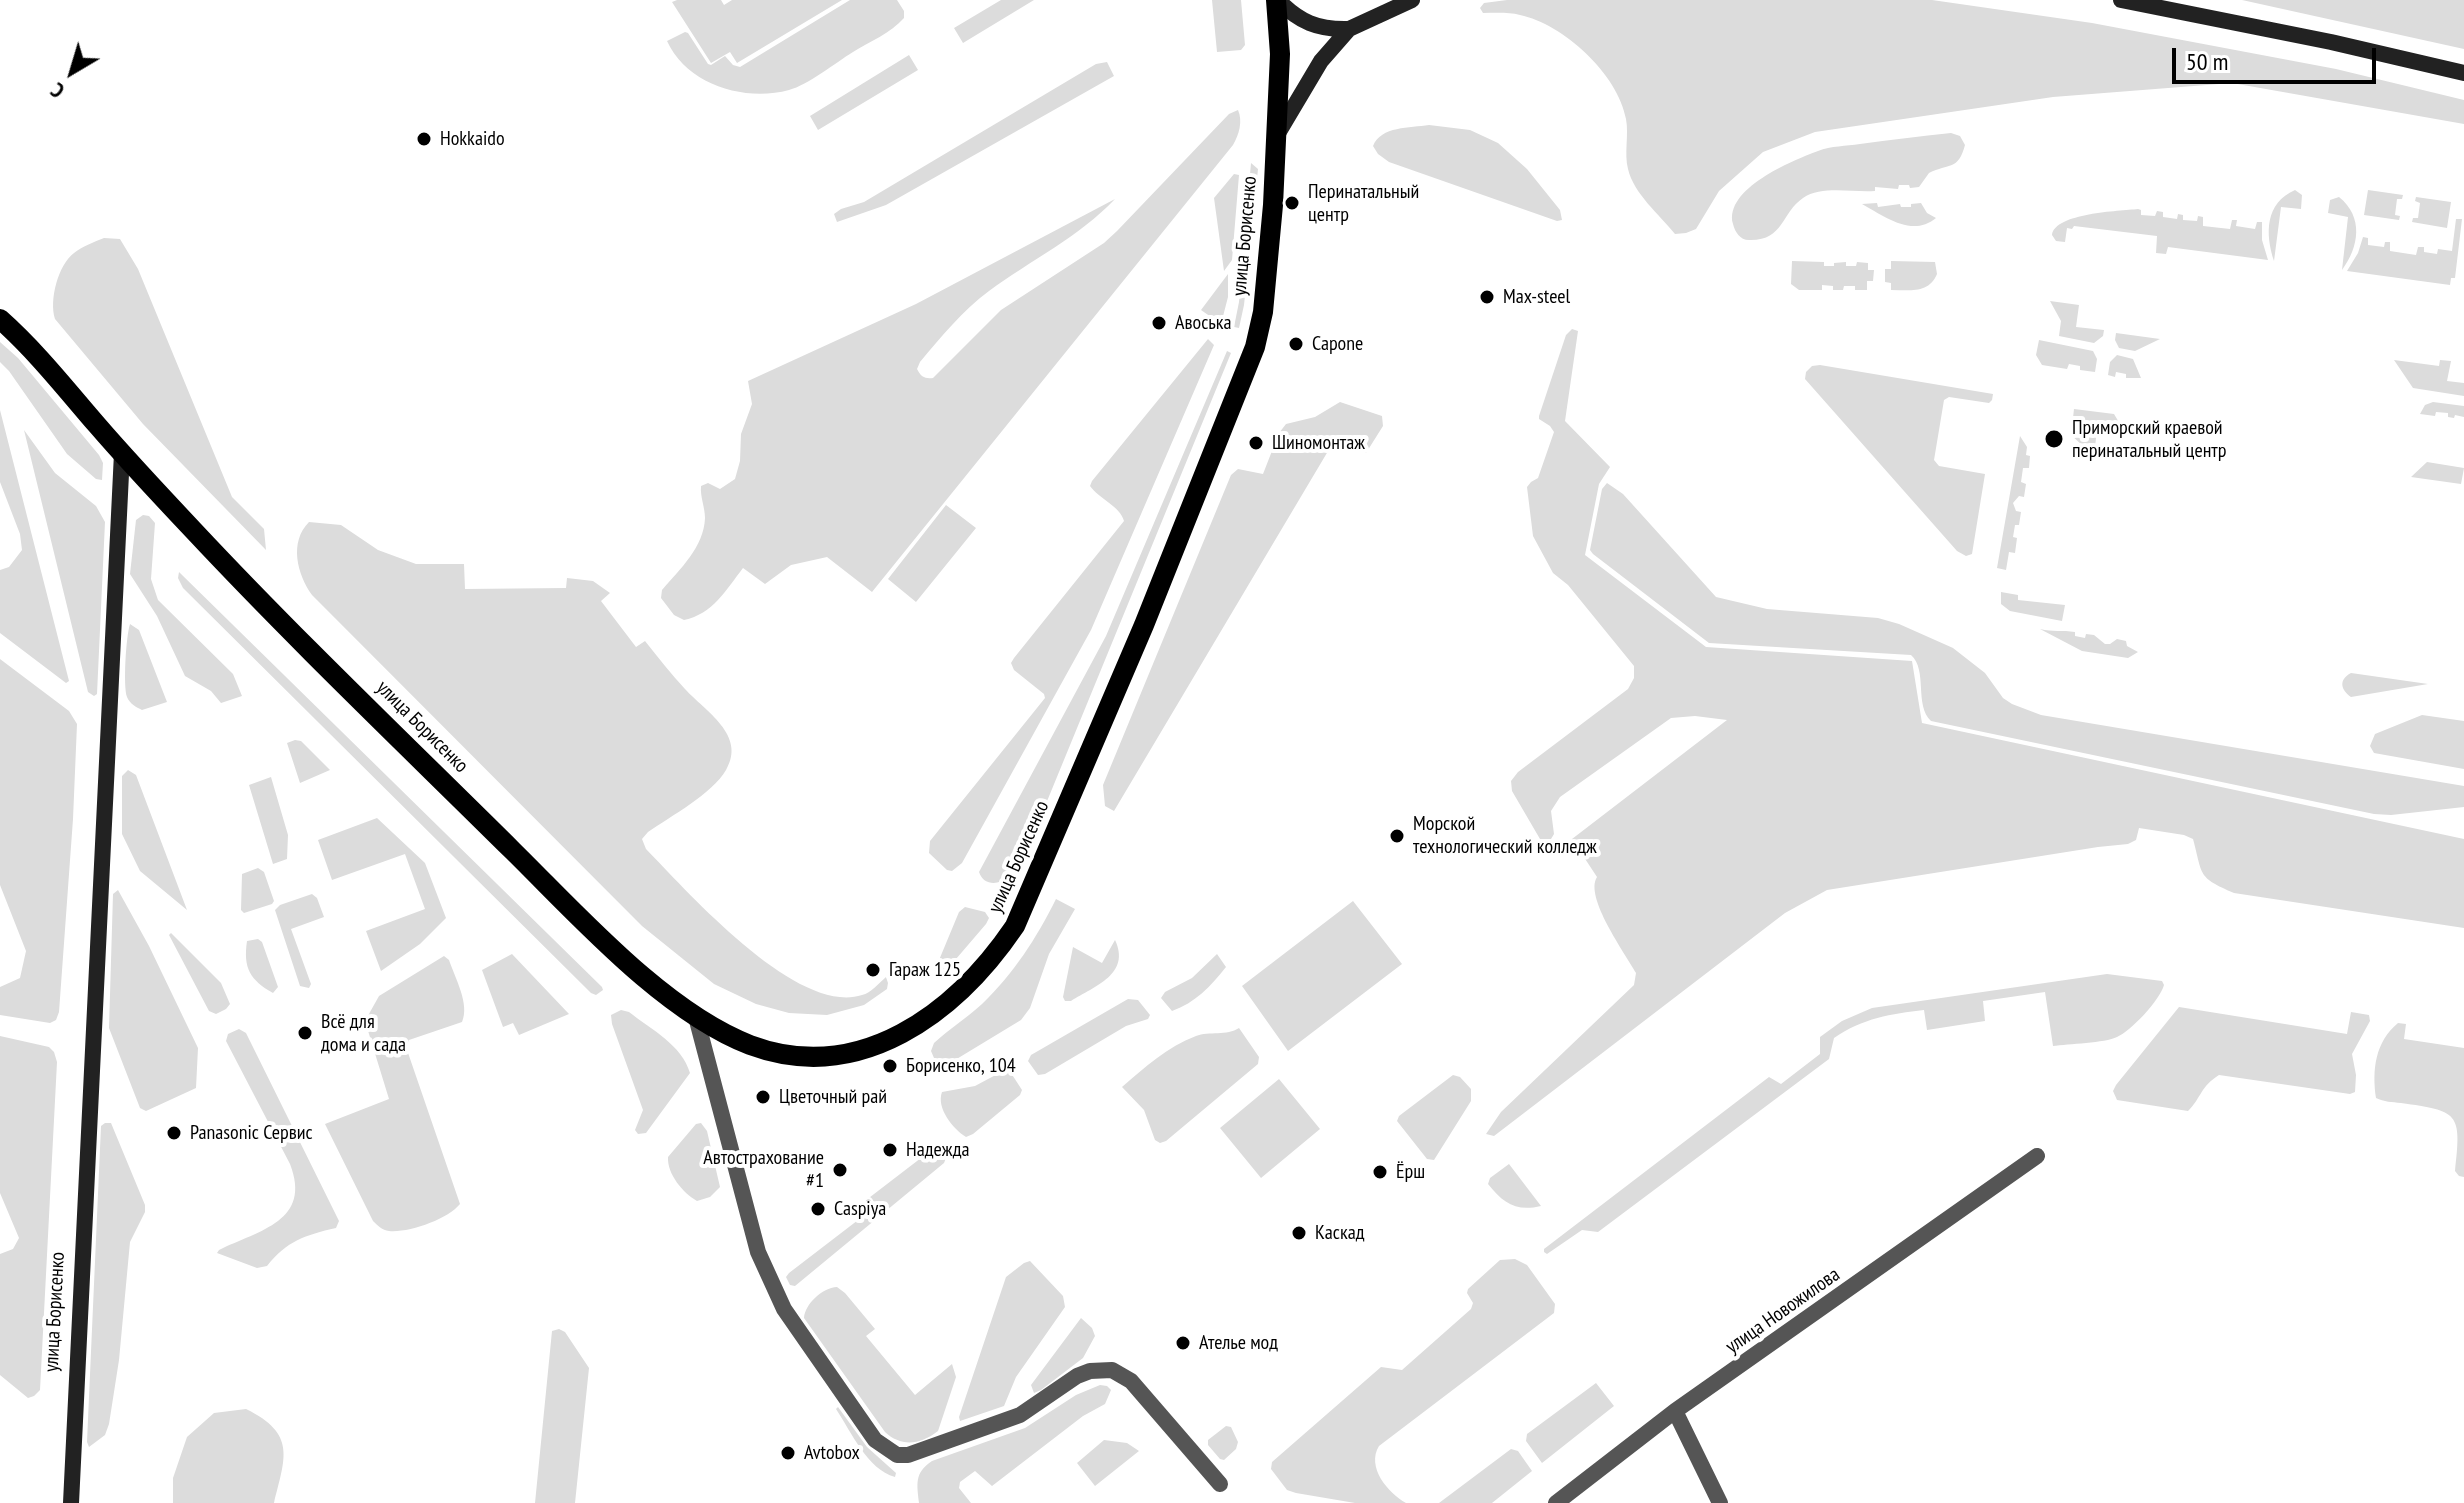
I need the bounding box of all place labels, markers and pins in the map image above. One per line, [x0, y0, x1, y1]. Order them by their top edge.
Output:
place label: Hokkaido [440, 127, 505, 151]
marker: Hokkaido [415, 130, 433, 148]
place label: Перинатальный центр [1308, 180, 1419, 227]
marker: Перинатальный центр [1283, 194, 1301, 212]
place label: Max-steel [1503, 285, 1570, 309]
marker: Max-steel [1478, 288, 1496, 306]
place label: Авоська [1175, 311, 1232, 335]
marker: Авоська [1150, 314, 1168, 332]
place label: Capone [1312, 332, 1363, 356]
marker: Capone [1287, 335, 1305, 353]
place label: Приморский краевой перинатальный центр [2072, 416, 2226, 463]
marker: Приморский краевой перинатальный центр [2043, 428, 2065, 450]
place label: Шиномонтаж [1272, 431, 1365, 455]
marker: Шиномонтаж [1247, 434, 1265, 452]
place label: Морской технологический колледж [1413, 812, 1597, 859]
marker: Морской технологический колледж [1388, 827, 1406, 845]
place label: Гараж 125 [889, 958, 961, 982]
marker: Гараж 125 [864, 961, 882, 979]
place label: Всё для дома и сада [321, 1010, 406, 1057]
marker: Всё для дома и сада [296, 1024, 314, 1042]
place label: Борисенко, 104 [906, 1054, 1016, 1078]
marker: Борисенко, 104 [881, 1057, 899, 1075]
place label: Цветочный рай [779, 1085, 887, 1109]
marker: Цветочный рай [754, 1088, 772, 1106]
place label: Panasonic Сервис [190, 1121, 313, 1145]
marker: Panasonic Сервис [165, 1124, 183, 1142]
place label: Надежда [906, 1138, 970, 1162]
marker: Надежда [881, 1141, 899, 1159]
place label: Автострахование #1 [703, 1146, 824, 1193]
place label: Ёрш [1396, 1160, 1425, 1184]
marker: Автострахование #1 [831, 1161, 849, 1179]
marker: Ёрш [1371, 1163, 1389, 1181]
place label: Caspiya [834, 1197, 886, 1221]
marker: Caspiya [809, 1200, 827, 1218]
place label: Каскад [1315, 1221, 1364, 1245]
marker: Каскад [1290, 1224, 1308, 1242]
place label: Ателье мод [1199, 1331, 1278, 1355]
marker: Ателье мод [1174, 1334, 1192, 1352]
place label: Avtobox [804, 1441, 860, 1465]
marker: Avtobox [779, 1444, 797, 1462]

